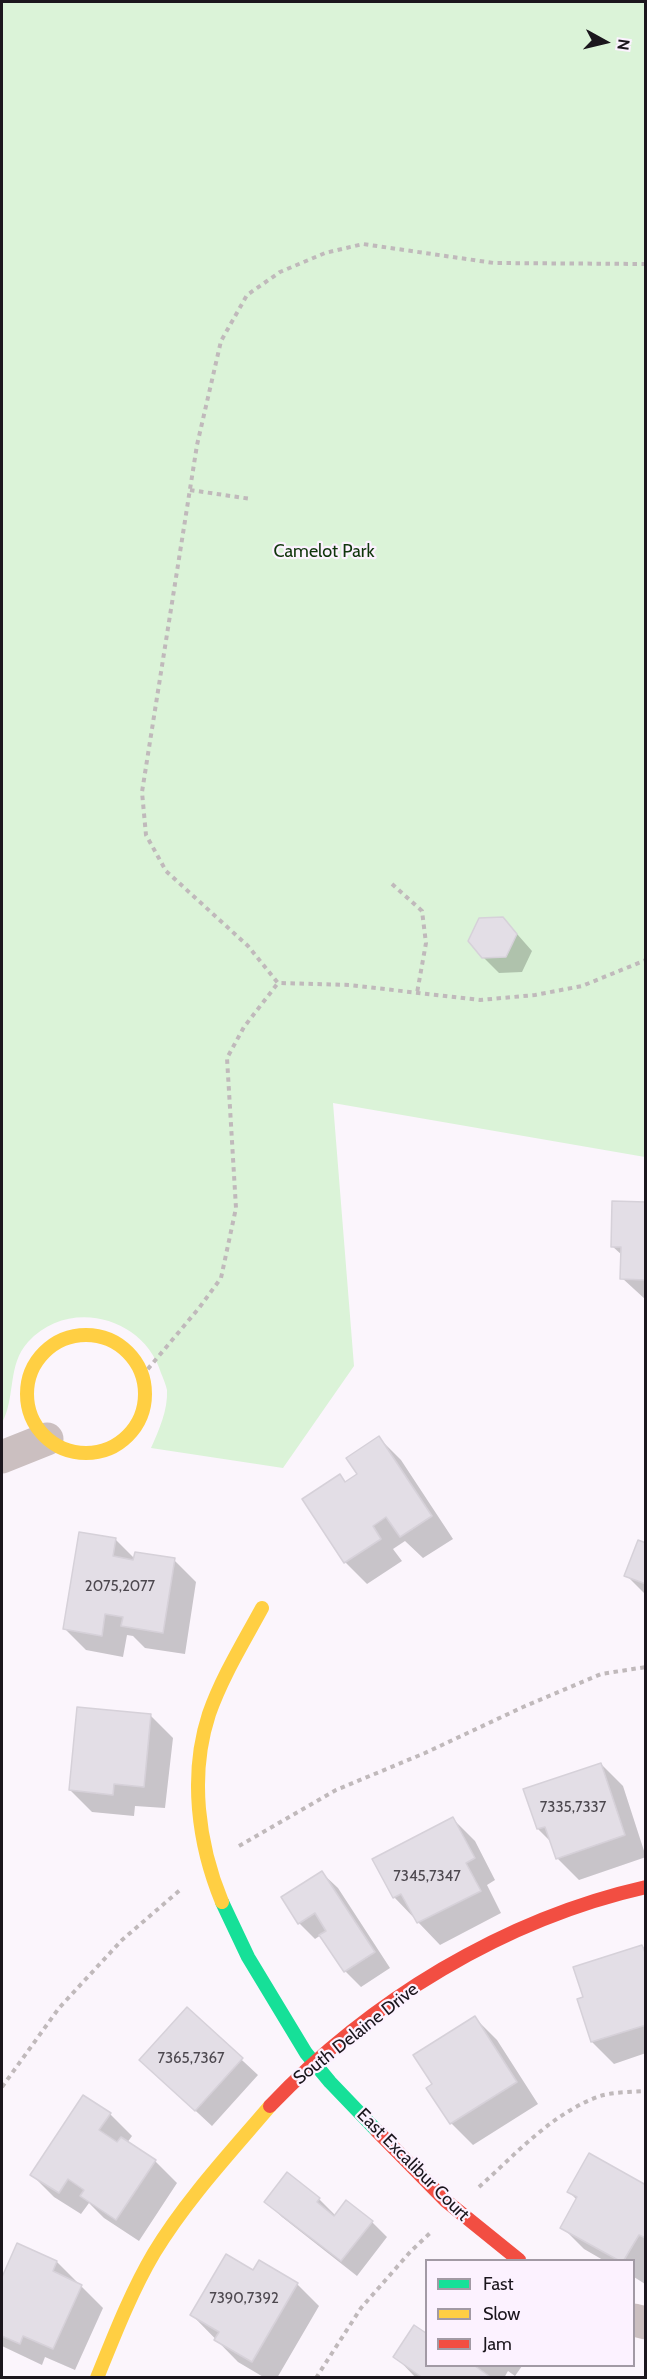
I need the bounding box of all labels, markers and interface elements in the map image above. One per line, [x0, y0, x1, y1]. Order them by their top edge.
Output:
north arrow [575, 12, 635, 72]
text: N [613, 38, 634, 51]
park label: Camelot Park [273, 541, 375, 563]
house number: 2075,2077 [85, 1578, 155, 1596]
house number: 7335,7337 [540, 1799, 606, 1817]
house number: 7345,7347 [393, 1868, 461, 1886]
street label: South Delaine Drive [289, 1979, 423, 2089]
house number: 7365,7367 [157, 2050, 225, 2068]
street label: East Excalibur Court [352, 2104, 474, 2226]
legend [425, 2259, 635, 2367]
text: Fast [483, 2273, 514, 2295]
house number: 7390,7392 [209, 2290, 279, 2308]
text: Slow [483, 2303, 520, 2325]
text: Jam [483, 2333, 512, 2355]

